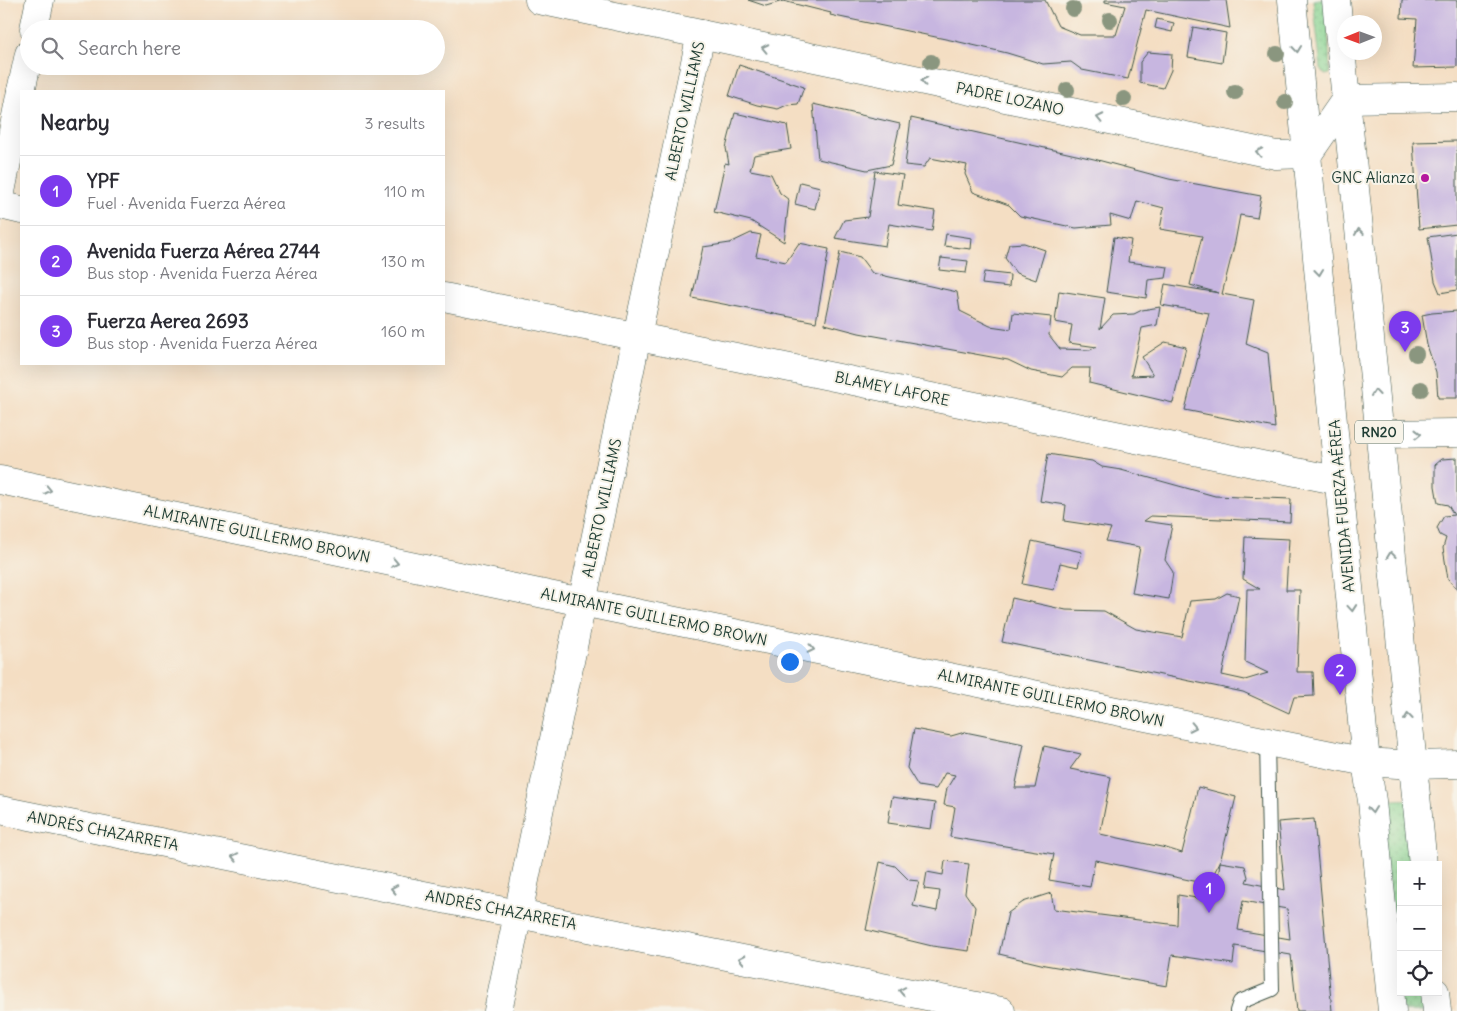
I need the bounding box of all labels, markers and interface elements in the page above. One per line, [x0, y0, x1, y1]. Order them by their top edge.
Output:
north arrow [1337, 15, 1382, 60]
search box [20, 20, 445, 75]
icon: search [38, 34, 66, 62]
text: Search here [78, 36, 181, 60]
street label: ALBERTO WILLIAMS [661, 40, 709, 182]
one-way arrow [761, 43, 769, 54]
one-way arrow [1291, 45, 1302, 53]
one-way arrow [920, 76, 929, 87]
street label: PADRE LOZANO [954, 78, 1066, 119]
text: Nearby [40, 109, 110, 136]
text: 3 results [365, 113, 425, 133]
one-way arrow [1096, 113, 1105, 124]
one-way arrow [1255, 147, 1264, 157]
place label: GNC Alianza [1331, 168, 1415, 187]
text: YPF [87, 169, 120, 193]
marker: GNC Alianza [1419, 172, 1431, 184]
text: 1 [53, 181, 59, 201]
text: 110 m [384, 181, 425, 201]
text: Fuel · Avenida Fuerza Aérea [87, 193, 286, 213]
one-way arrow [1354, 227, 1365, 235]
text: Avenida Fuerza Aérea 2744 [87, 239, 320, 263]
text: 2 [52, 251, 60, 271]
text: 130 m [381, 251, 425, 271]
text: Bus stop · Avenida Fuerza Aérea [87, 263, 318, 283]
one-way arrow [1313, 269, 1324, 277]
text: Fuerza Aerea 2693 [87, 309, 249, 333]
pin: 3 [1389, 311, 1421, 352]
text: 3 [51, 321, 61, 341]
text: 160 m [381, 321, 425, 341]
text: Bus stop · Avenida Fuerza Aérea [87, 333, 318, 353]
street label: BLAMEY LAFORE [833, 367, 951, 410]
one-way arrow [1370, 389, 1381, 397]
street label: AVENIDA FUERZA AÉREA [1324, 419, 1359, 593]
road number: RN20 [1355, 421, 1403, 444]
one-way arrow [1414, 429, 1422, 439]
street label: ALBERTO WILLIAMS [578, 437, 626, 579]
one-way arrow [43, 484, 52, 495]
street label: ALMIRANTE GUILLERMO BROWN [142, 500, 372, 567]
one-way arrow [1386, 551, 1397, 559]
one-way arrow [391, 557, 400, 568]
street label: ALMIRANTE GUILLERMO BROWN [539, 583, 769, 650]
one-way arrow [1346, 605, 1357, 613]
one-way arrow [807, 643, 816, 654]
your location [777, 649, 803, 675]
pin: 2 [1324, 654, 1356, 695]
street label: ALMIRANTE GUILLERMO BROWN [936, 664, 1166, 731]
one-way arrow [1403, 712, 1414, 720]
one-way arrow [1189, 721, 1198, 732]
street label: ANDRÉS CHAZARRETA [26, 807, 181, 855]
one-way arrow [1367, 807, 1378, 815]
one-way arrow [231, 853, 239, 863]
map controls [1397, 861, 1442, 996]
button: + [1397, 861, 1442, 906]
pin: 1 [1193, 872, 1225, 913]
one-way arrow [390, 884, 399, 895]
street label: ANDRÉS CHAZARRETA [424, 886, 579, 934]
button: − [1397, 906, 1442, 951]
button: locate [1397, 951, 1442, 996]
one-way arrow [738, 954, 747, 965]
one-way arrow [897, 986, 906, 997]

